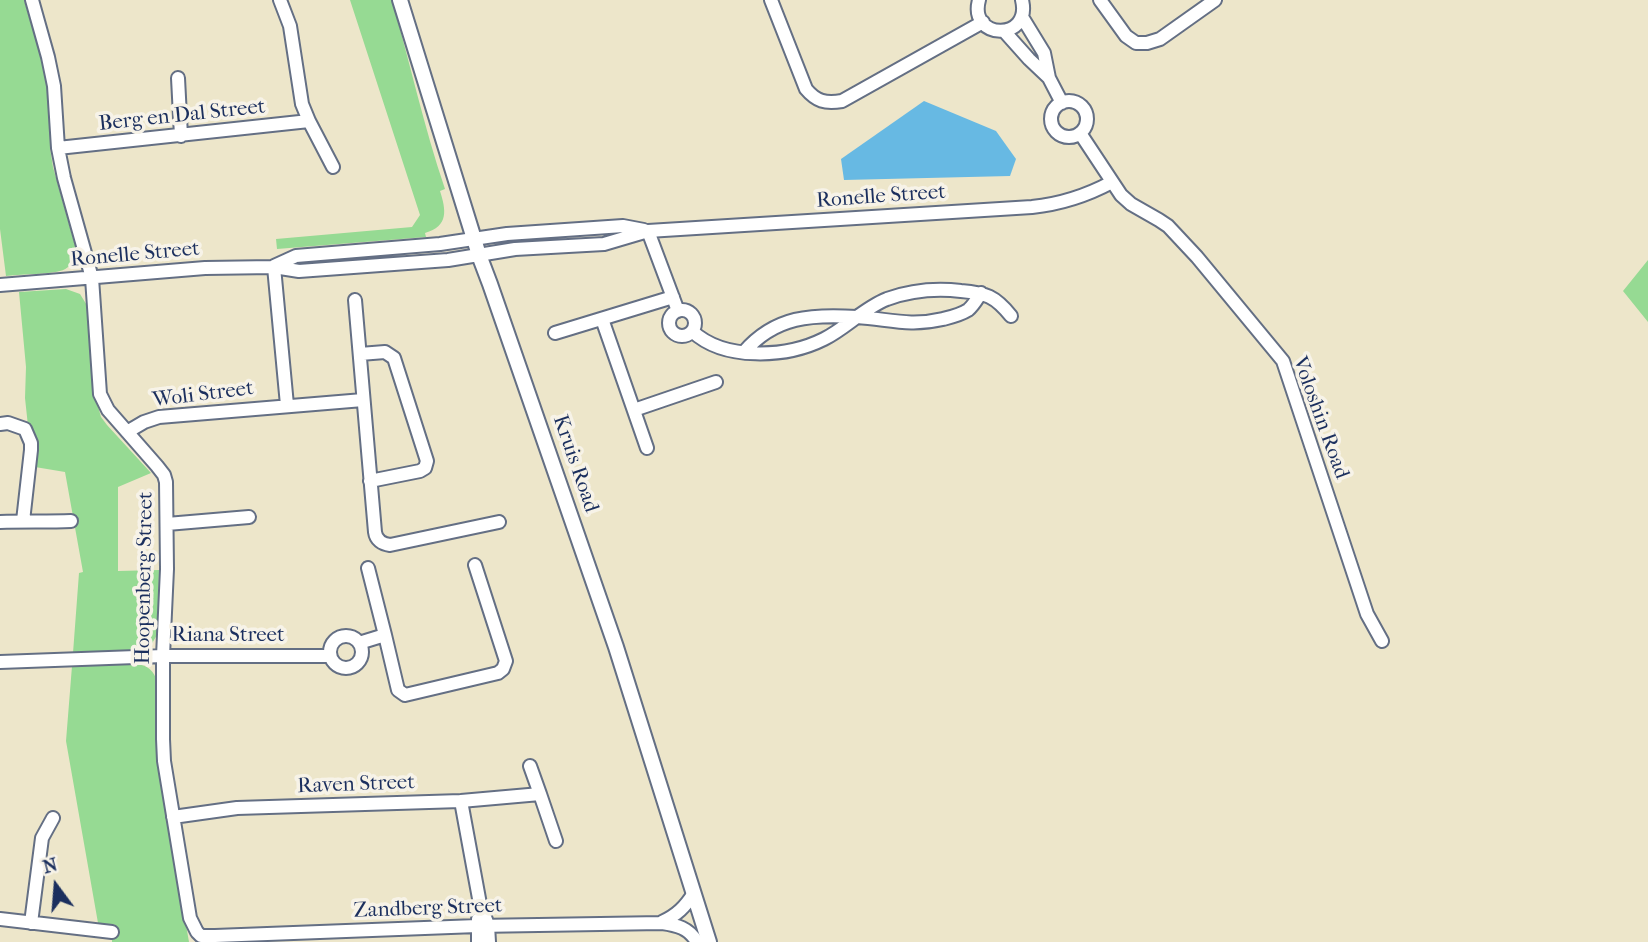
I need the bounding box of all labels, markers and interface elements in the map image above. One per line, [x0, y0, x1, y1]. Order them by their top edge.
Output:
street label: Berg en Dal Street [98, 95, 266, 137]
street label: Ronelle Street [815, 180, 947, 214]
street label: Ronelle Street [69, 237, 201, 273]
street label: Voloshin Road [1286, 353, 1354, 483]
street label: Woli Street [151, 376, 255, 414]
street label: Kruis Road [547, 412, 603, 516]
street label: Hoopenberg Street [131, 491, 159, 665]
street label: Riana Street [172, 623, 284, 649]
street label: Raven Street [297, 770, 415, 800]
north arrow [21, 851, 91, 921]
text: N [40, 853, 60, 878]
street label: Zandberg Street [353, 894, 503, 924]

